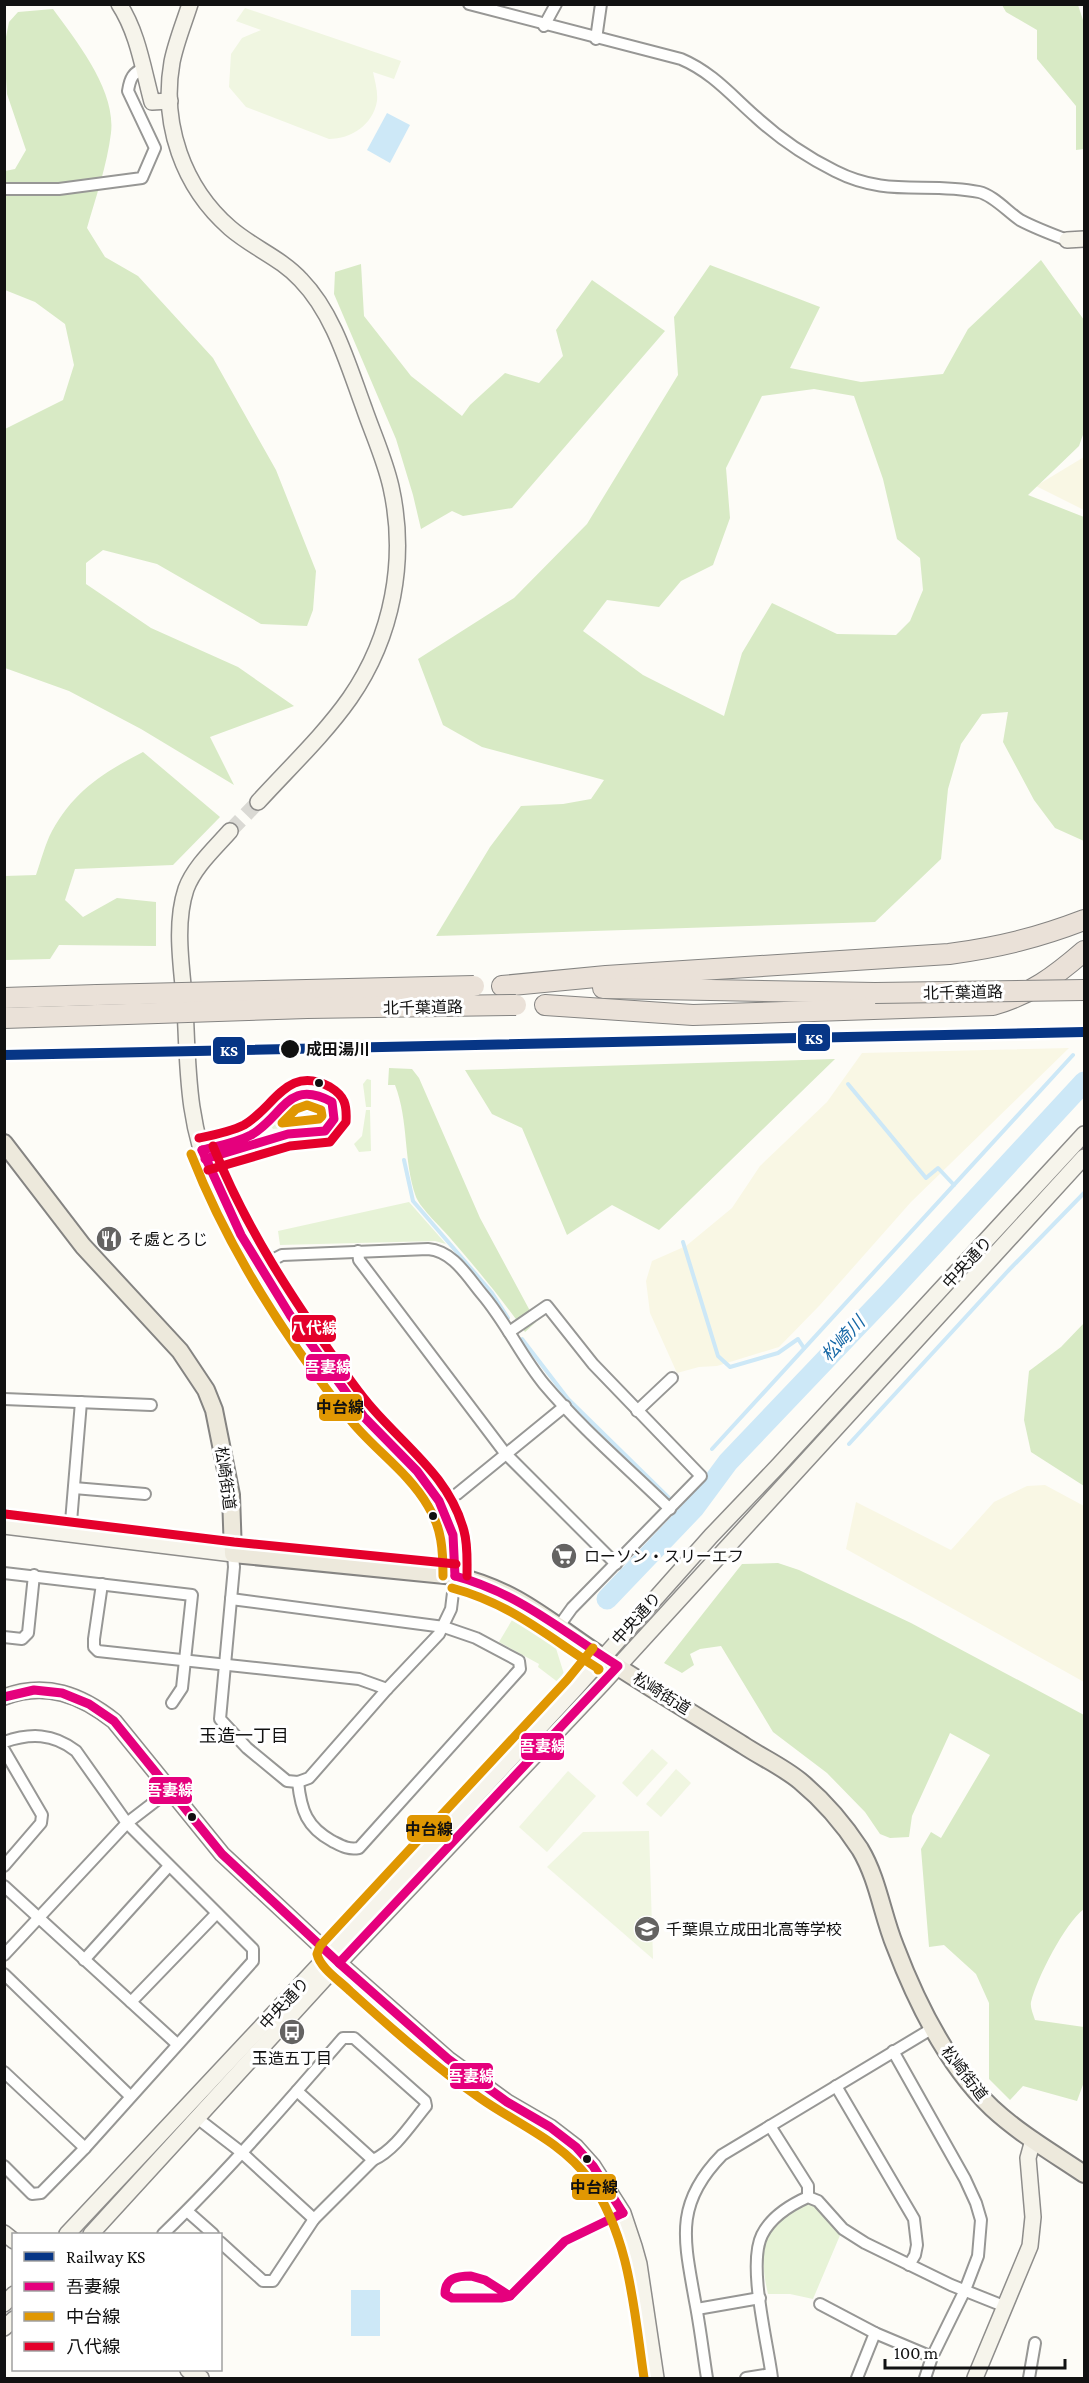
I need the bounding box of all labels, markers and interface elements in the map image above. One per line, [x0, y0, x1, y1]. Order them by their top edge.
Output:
street label: 北千葉道路 [923, 983, 1003, 1002]
street label: 北千葉道路 [383, 998, 463, 1017]
line badge: KS [797, 1023, 831, 1052]
text: KS [805, 1030, 823, 1047]
line badge: KS [212, 1036, 246, 1065]
marker: 成田湯川 [279, 1038, 301, 1060]
place label: 成田湯川 [306, 1040, 370, 1058]
text: KS [220, 1042, 238, 1059]
unlabelled marker [313, 1077, 325, 1089]
restaurant icon: そ處とろじ [94, 1224, 124, 1254]
place label: そ處とろじ [128, 1231, 208, 1248]
street label: 中央通り [939, 1233, 995, 1292]
water label: 松崎川 [817, 1311, 870, 1366]
line badge: 八代線 [291, 1314, 337, 1343]
text: 八代線 [290, 1319, 338, 1337]
line badge: 吾妻線 [305, 1353, 351, 1382]
text: 吾妻線 [304, 1359, 352, 1376]
line badge: 中台線 [318, 1393, 363, 1422]
text: 中台線 [316, 1399, 364, 1416]
street label: 松崎街道 [213, 1445, 238, 1511]
unlabelled marker [427, 1510, 439, 1522]
supermarket icon: ローソン・スリーエフ [549, 1541, 579, 1571]
place label: ローソン・スリーエフ [584, 1548, 744, 1565]
street label: 中央通り [609, 1589, 664, 1648]
street label: 松崎街道 [630, 1669, 693, 1718]
district label: 玉造一丁目 [199, 1726, 289, 1746]
line badge: 吾妻線 [520, 1732, 565, 1761]
text: 吾妻線 [519, 1738, 567, 1755]
line badge: 吾妻線 [148, 1776, 193, 1805]
text: 吾妻線 [146, 1782, 194, 1799]
unlabelled marker [186, 1811, 198, 1823]
line badge: 中台線 [406, 1814, 452, 1843]
text: 中台線 [405, 1821, 453, 1838]
school or university icon: 千葉県立成田北高等学校 [632, 1914, 662, 1944]
place label: 千葉県立成田北高等学校 [666, 1921, 842, 1938]
street label: 中央通り [256, 1974, 312, 2033]
bus stop icon: 玉造五丁目 [277, 2017, 307, 2047]
street label: 松崎街道 [938, 2043, 991, 2104]
place label: 玉造五丁目 [252, 2050, 332, 2067]
line badge: 吾妻線 [449, 2062, 494, 2090]
text: 吾妻線 [447, 2068, 495, 2085]
unlabelled marker [581, 2153, 593, 2165]
line badge: 中台線 [571, 2173, 617, 2201]
text: 中台線 [570, 2179, 618, 2196]
legend [12, 2233, 222, 2371]
text: Railway KS [66, 2247, 145, 2267]
text: 吾妻線 [66, 2277, 120, 2297]
text: 中台線 [66, 2307, 120, 2327]
scale bar [885, 2332, 1065, 2370]
text: 八代線 [66, 2337, 120, 2357]
text: 100 m [894, 2343, 939, 2363]

